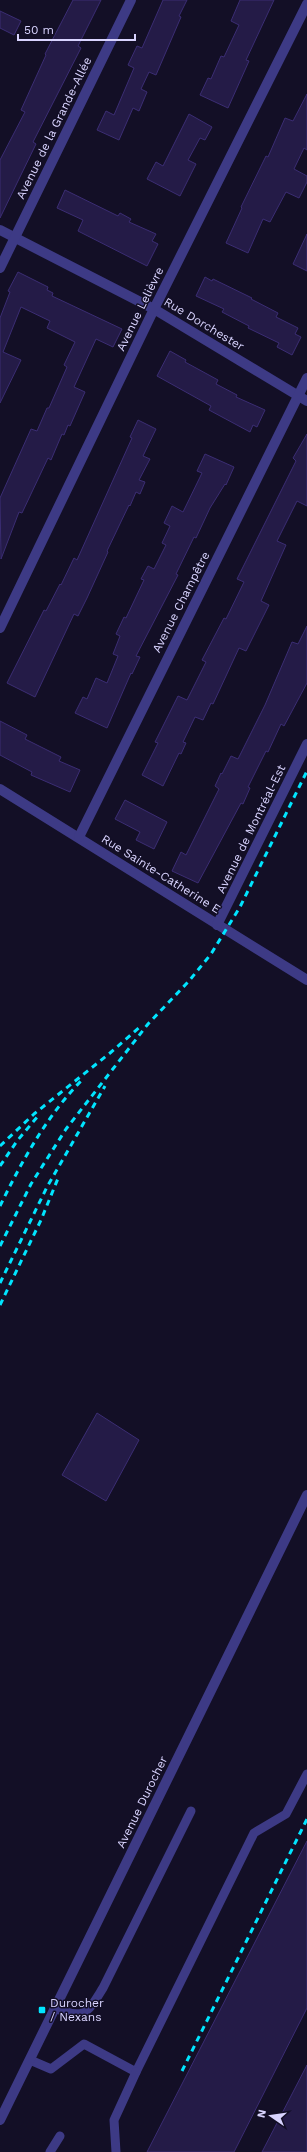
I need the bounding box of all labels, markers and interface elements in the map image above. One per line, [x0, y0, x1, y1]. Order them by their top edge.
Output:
scale bar [18, 16, 135, 42]
text: 50 m [24, 23, 54, 37]
street label: Avenue de la Grande-Allée [13, 55, 95, 201]
street label: Avenue Lelièvre [114, 265, 166, 353]
street label: Rue Dorchester [161, 295, 247, 354]
street label: Avenue Champêtre [149, 549, 213, 655]
street label: Avenue de Montréal-Est [214, 762, 288, 896]
street label: Rue Sainte-Catherine E [99, 832, 223, 917]
street label: Avenue Durocher [114, 1754, 170, 1850]
place label: Durocher / Nexans [50, 1996, 104, 2024]
marker: Durocher / Nexans [37, 2005, 47, 2015]
north arrow [251, 2096, 291, 2136]
text: N [254, 2108, 269, 2119]

